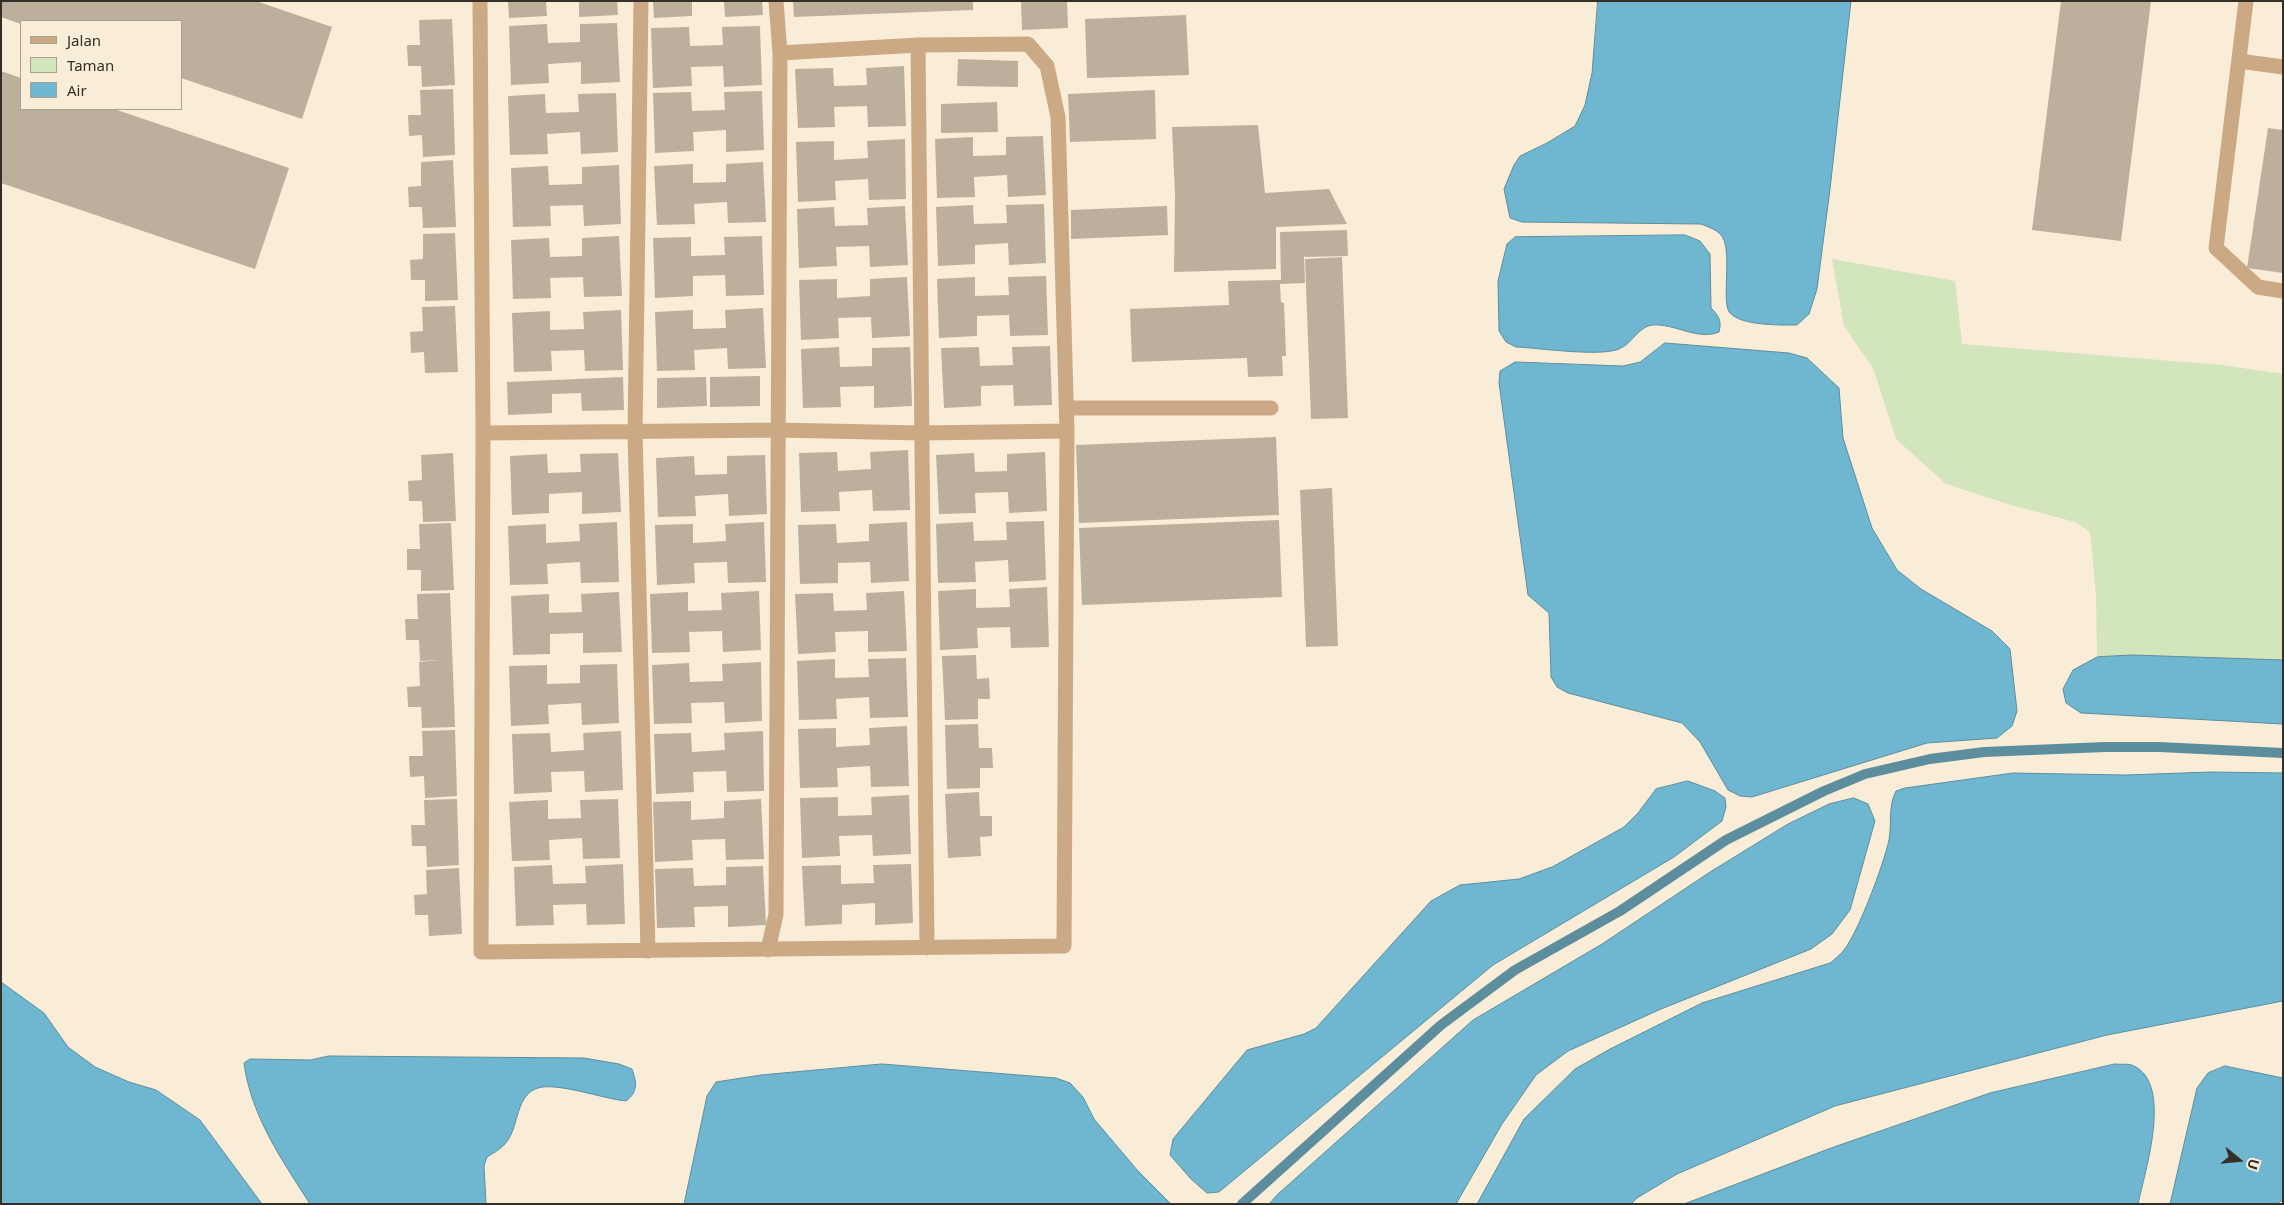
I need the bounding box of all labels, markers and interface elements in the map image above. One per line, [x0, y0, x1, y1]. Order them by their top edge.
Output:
legend [20, 20, 182, 110]
text: Jalan [67, 30, 101, 50]
text: Taman [67, 55, 114, 75]
text: Air [67, 80, 87, 100]
north arrow [2214, 1135, 2264, 1185]
text: U [2243, 1157, 2264, 1172]

